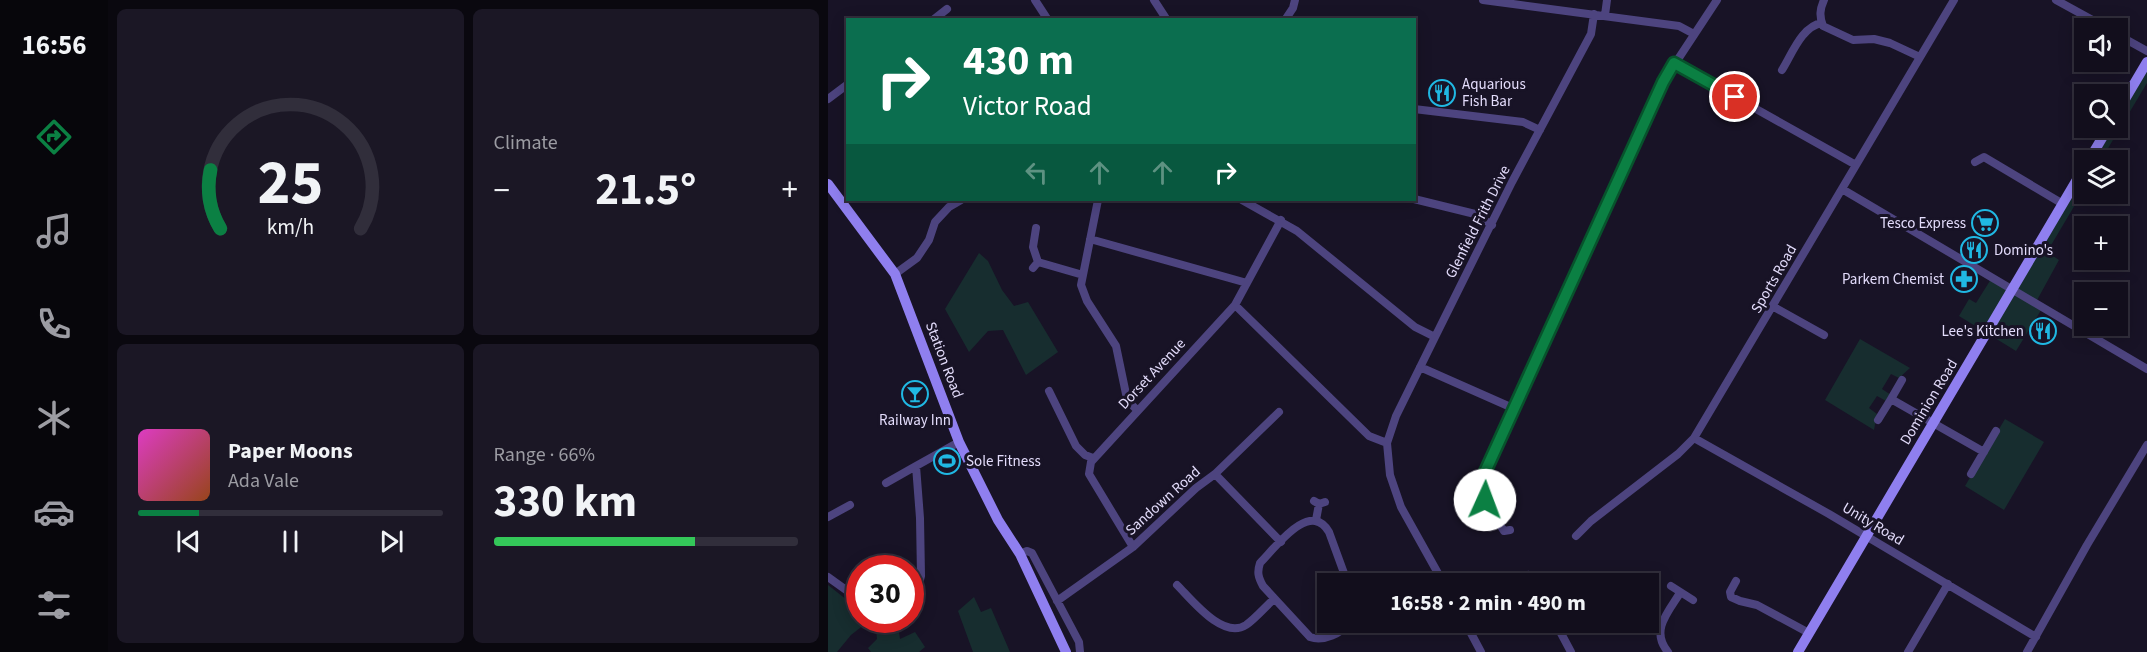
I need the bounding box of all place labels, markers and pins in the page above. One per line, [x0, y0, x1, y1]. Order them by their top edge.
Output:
pin [1709, 71, 1760, 122]
place label: Aquarious Fish Bar [1462, 74, 1526, 112]
restaurant icon: Aquarious Fish Bar [1427, 78, 1457, 108]
supermarket icon: Tesco Express [1970, 208, 2000, 238]
place label: Tesco Express [1880, 213, 1966, 234]
restaurant icon: Domino's [1959, 235, 1989, 265]
place label: Domino's [1994, 240, 2053, 261]
pharmacy icon: Parkem Chemist [1949, 264, 1979, 294]
place label: Parkem Chemist [1842, 269, 1944, 290]
restaurant icon: Lee's Kitchen [2028, 316, 2058, 346]
place label: Lee's Kitchen [1941, 321, 2024, 342]
bar icon: Railway Inn [900, 379, 930, 409]
place label: Railway Inn [879, 410, 951, 431]
sports icon: Sole Fitness [932, 446, 962, 476]
place label: Sole Fitness [966, 451, 1041, 472]

